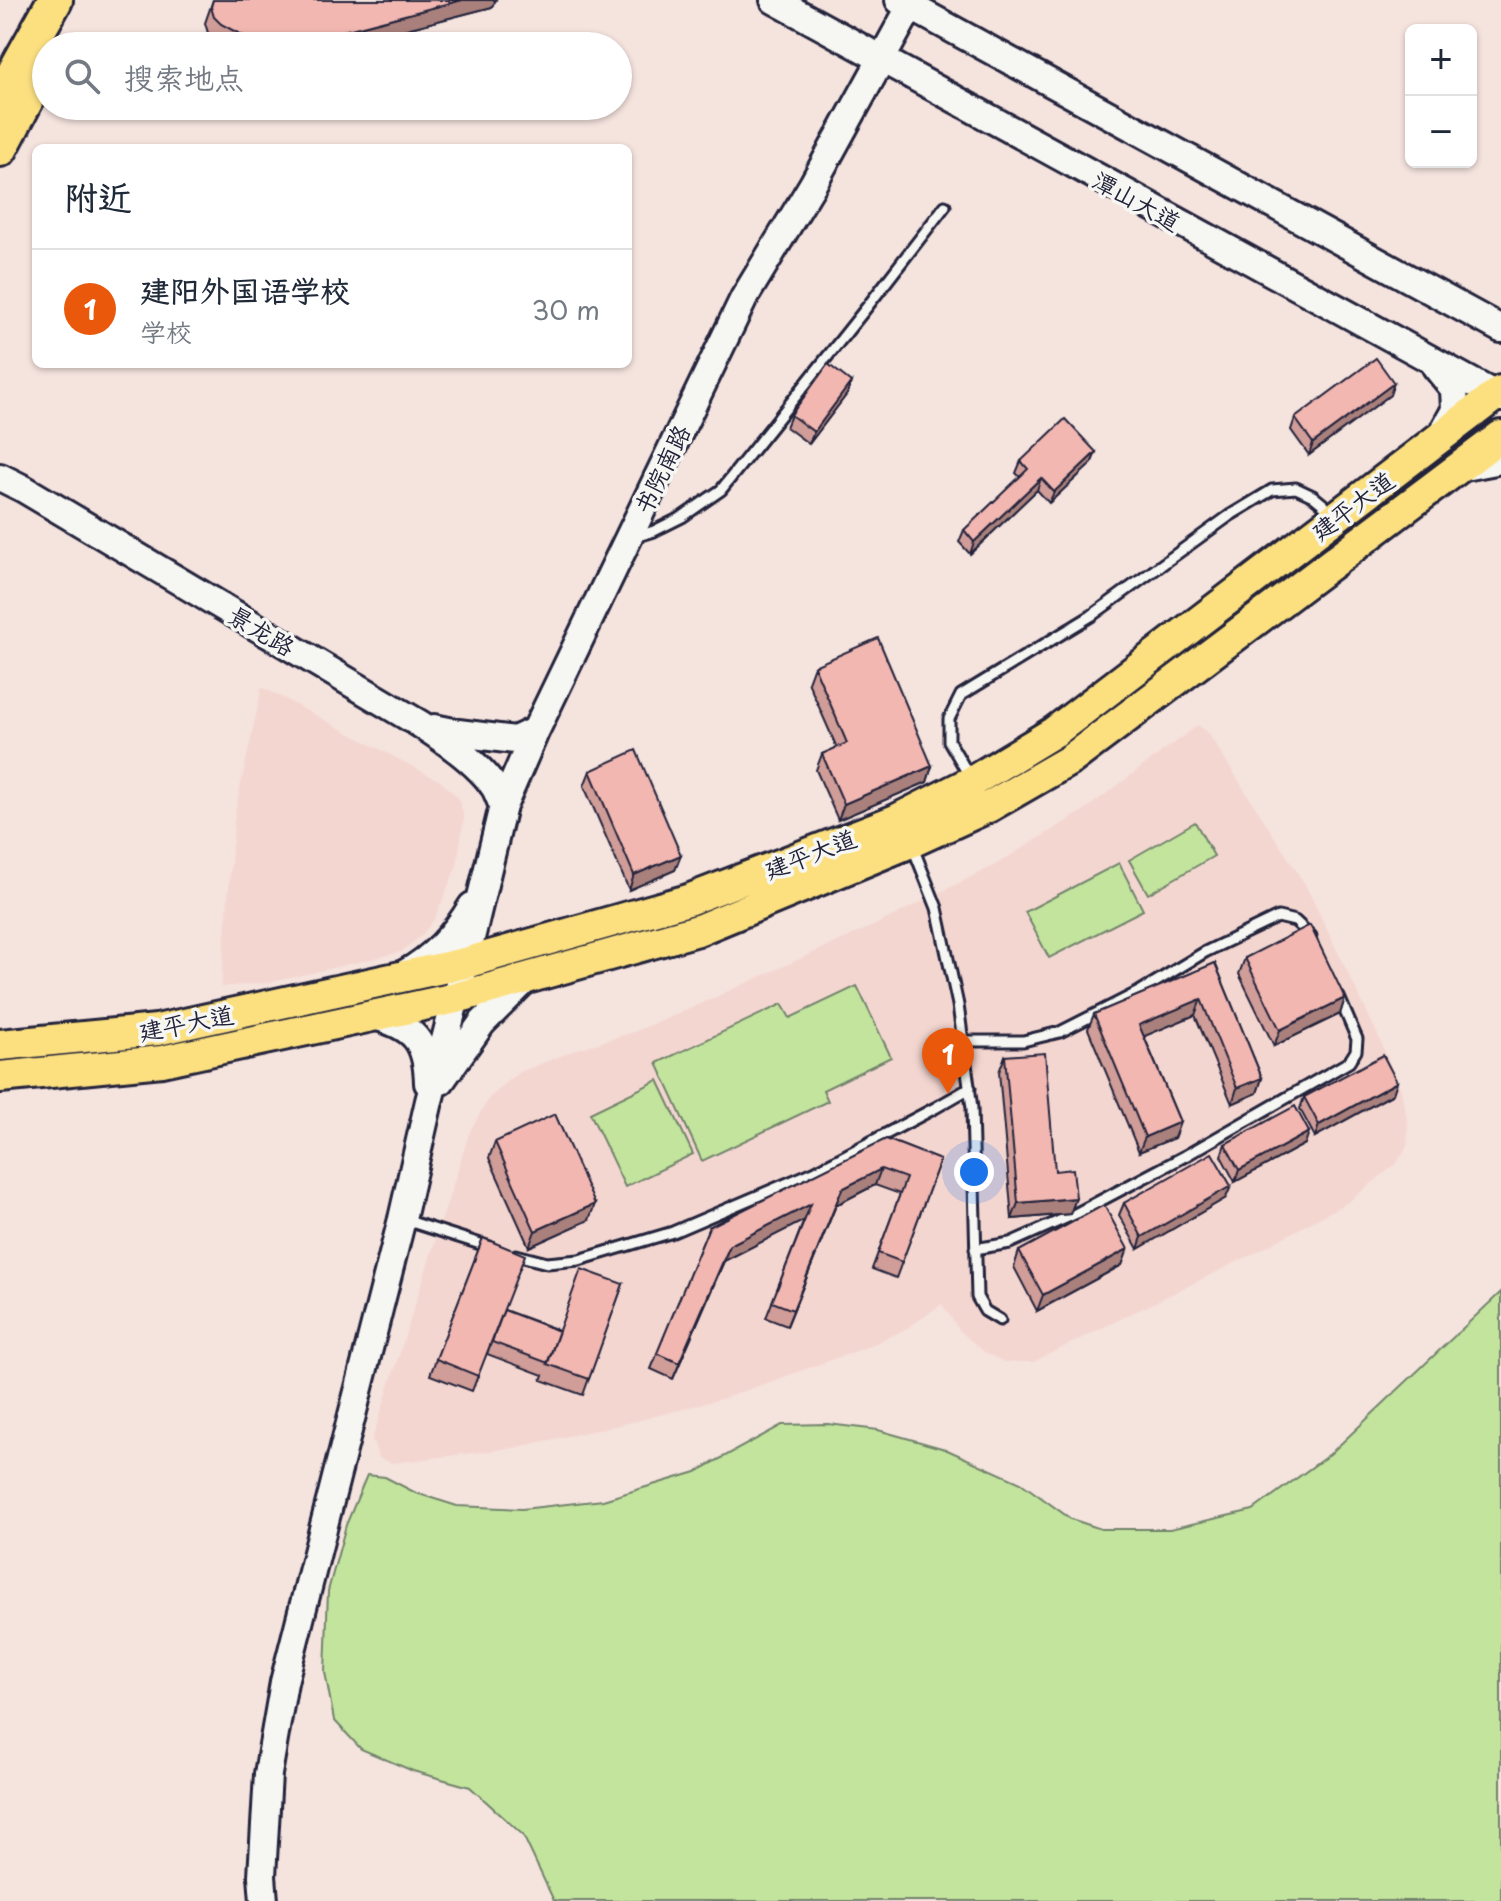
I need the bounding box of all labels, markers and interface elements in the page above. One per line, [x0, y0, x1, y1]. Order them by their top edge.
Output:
map controls [1405, 24, 1477, 168]
button: + [1405, 24, 1477, 96]
search box [32, 32, 632, 120]
icon: search [60, 54, 104, 98]
text: 搜索地点 [124, 54, 244, 99]
button: − [1405, 96, 1477, 168]
street label: 潭山大道 [1086, 161, 1188, 239]
text: 附近 [64, 170, 132, 222]
text: 建阳外国语学校 [140, 267, 350, 312]
text: 1 [84, 290, 96, 329]
text: 30 m [532, 290, 600, 329]
text: 学校 [140, 312, 192, 351]
street label: 书院南路 [624, 418, 698, 520]
street label: 建平大道 [1303, 462, 1401, 548]
street label: 景龙路 [222, 596, 302, 664]
street label: 建平大道 [759, 819, 861, 887]
street label: 建平大道 [135, 995, 237, 1049]
pin: 1 [922, 1028, 974, 1094]
your location [954, 1152, 994, 1192]

